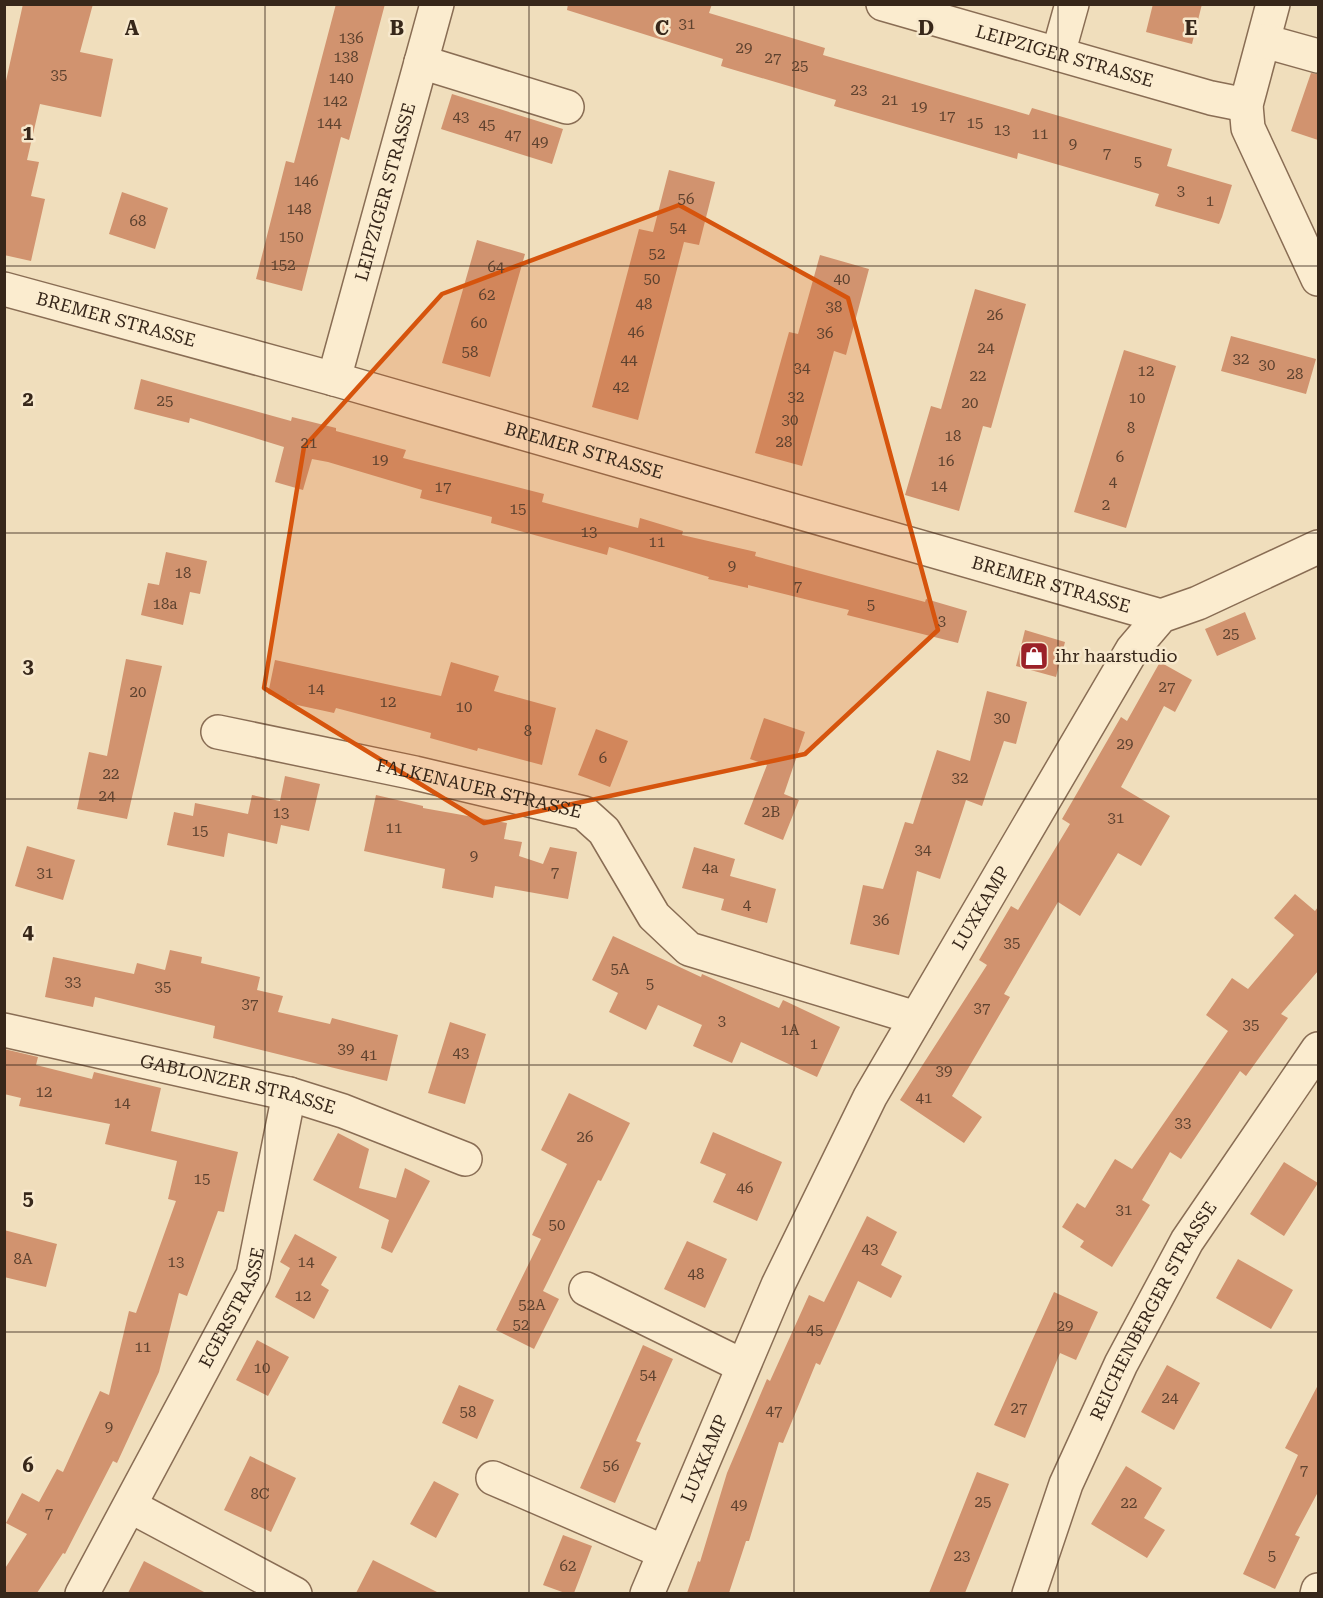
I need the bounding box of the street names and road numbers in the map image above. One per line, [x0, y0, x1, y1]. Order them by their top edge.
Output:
street label: LEIPZIGER STRASSE [974, 20, 1156, 91]
street label: LEIPZIGER STRASSE [350, 100, 419, 283]
street label: BREMER STRASSE [34, 287, 198, 351]
street label: BREMER STRASSE [502, 417, 666, 483]
street label: BREMER STRASSE [969, 551, 1133, 617]
street label: FALKENAUER STRASSE [374, 754, 584, 822]
street label: LUXKAMP [948, 862, 1013, 953]
street label: GABLONZER STRASSE [138, 1050, 338, 1118]
street label: REICHENBERGER STRASSE [1086, 1197, 1221, 1423]
street label: EGERSTRASSE [194, 1245, 268, 1371]
street label: LUXKAMP [676, 1411, 732, 1506]

